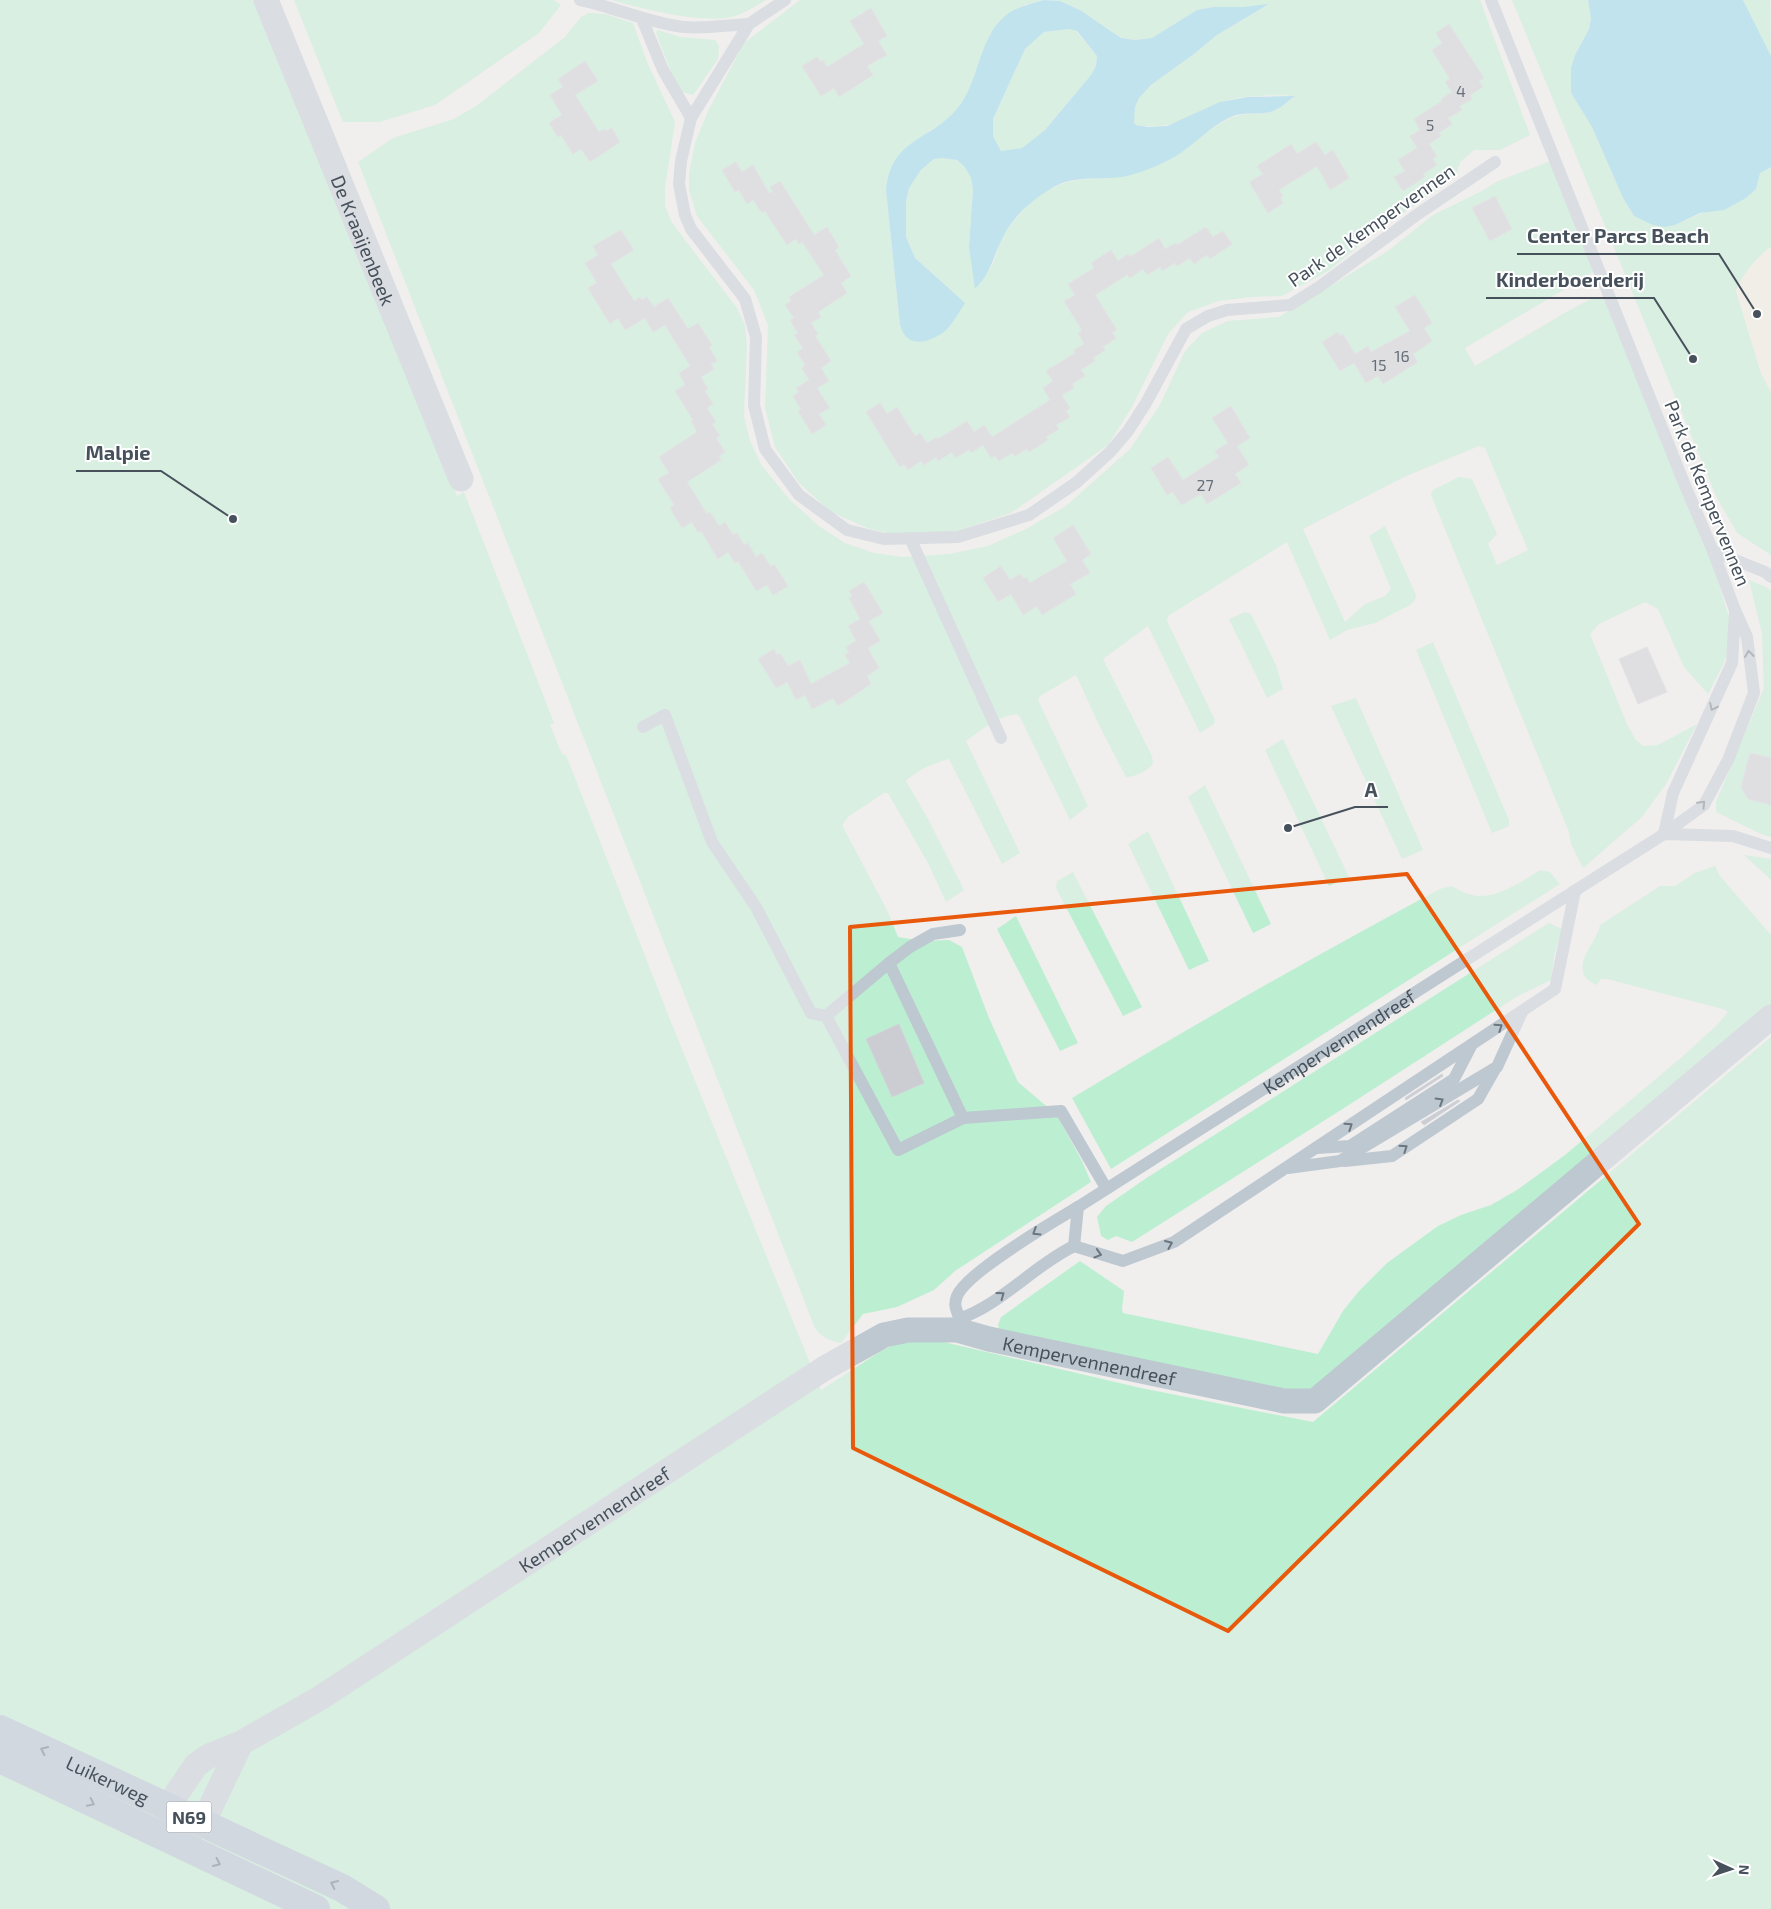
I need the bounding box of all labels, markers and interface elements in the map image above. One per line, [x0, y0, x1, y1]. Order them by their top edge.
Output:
house number: 4 [1456, 81, 1466, 100]
house number: 5 [1426, 115, 1434, 134]
street label: Park de Kempervennen [1283, 159, 1459, 291]
street label: De Kraaijenbeek [327, 171, 401, 309]
callout: Center Parcs Beach [1517, 219, 1719, 254]
text: Center Parcs Beach [1527, 223, 1709, 247]
callout: Kinderboerderij [1486, 263, 1654, 298]
text: Kinderboerderij [1496, 267, 1644, 291]
house number: 16 [1394, 346, 1410, 365]
house number: 15 [1372, 355, 1386, 374]
street label: Park de Kempervennen [1660, 397, 1756, 589]
callout: Malpie [76, 436, 161, 471]
text: Malpie [85, 440, 151, 464]
house number: 27 [1196, 475, 1214, 494]
one-way arrow [1744, 650, 1755, 658]
one-way arrow [1709, 702, 1719, 711]
callout: A [1355, 772, 1388, 807]
text: A [1364, 777, 1378, 801]
one-way arrow [1696, 801, 1705, 810]
street label: Kempervennendreef [1258, 984, 1420, 1098]
one-way arrow [1493, 1024, 1502, 1033]
one-way arrow [1434, 1098, 1443, 1108]
one-way arrow [1343, 1123, 1352, 1133]
one-way arrow [1398, 1145, 1407, 1155]
one-way arrow [1032, 1226, 1042, 1235]
one-way arrow [1164, 1239, 1173, 1250]
one-way arrow [1094, 1248, 1102, 1258]
one-way arrow [995, 1292, 1005, 1301]
street label: Kempervennendreef [1001, 1331, 1179, 1390]
street label: Kempervennendreef [514, 1461, 675, 1577]
one-way arrow [40, 1745, 49, 1756]
street label: Luikerweg [63, 1750, 153, 1809]
one-way arrow [86, 1797, 95, 1808]
road number: N69 [166, 1801, 212, 1832]
north arrow [1706, 1844, 1756, 1894]
one-way arrow [212, 1857, 221, 1867]
text: N [1736, 1864, 1753, 1875]
one-way arrow [330, 1880, 339, 1891]

